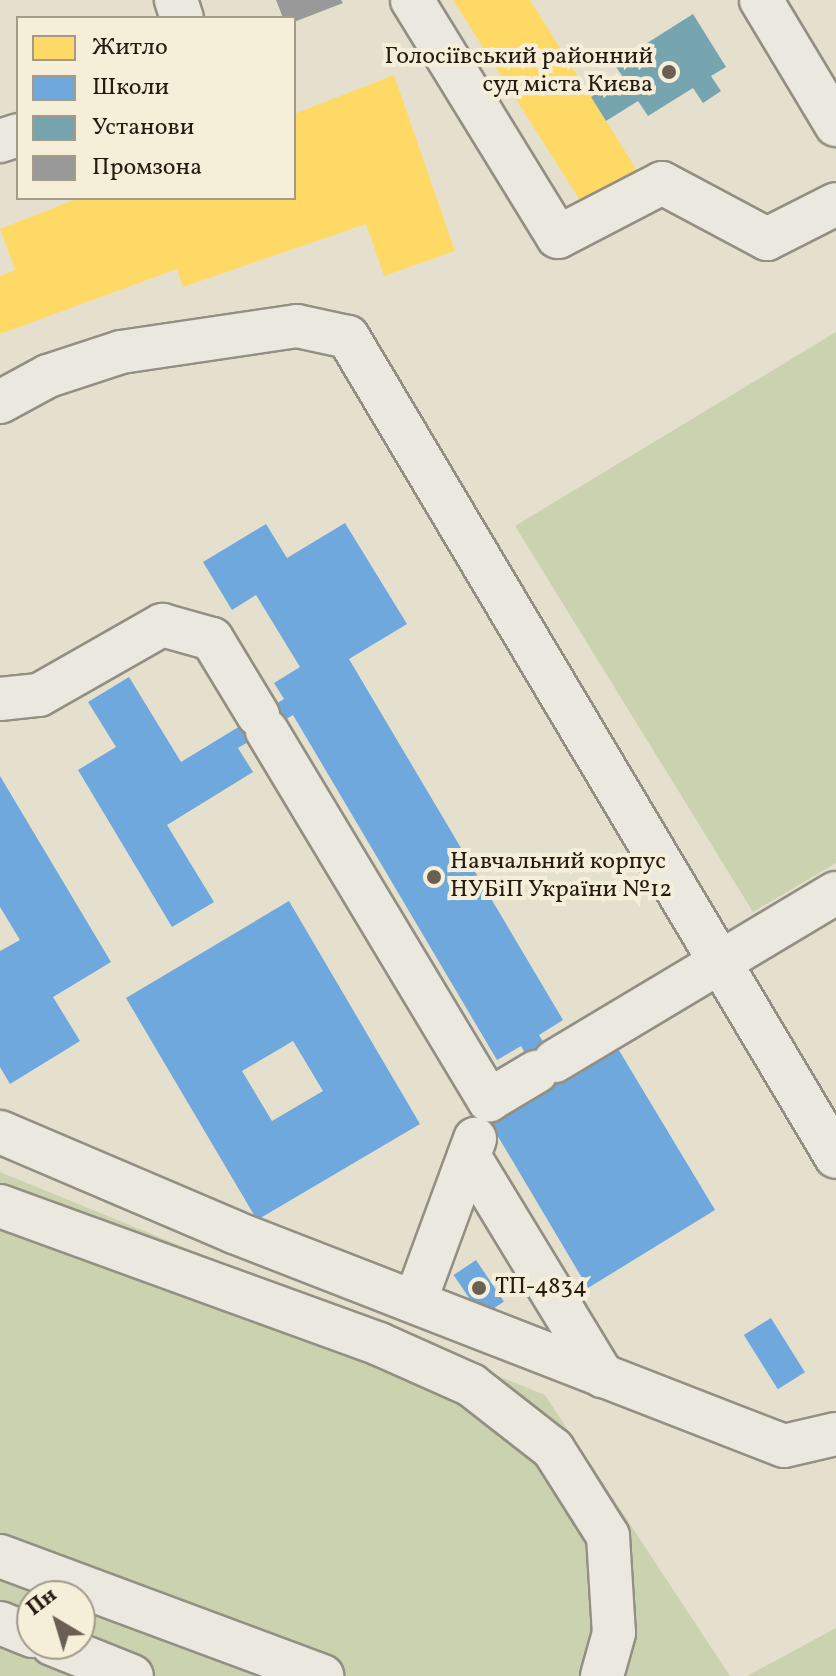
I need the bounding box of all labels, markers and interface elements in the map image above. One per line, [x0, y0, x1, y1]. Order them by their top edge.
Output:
legend [16, 16, 296, 200]
text: Житло [92, 31, 168, 65]
place label: Голосіївський районний суд міста Києва [384, 44, 653, 100]
marker: Голосіївський районний суд міста Києва [660, 63, 678, 81]
text: Школи [92, 71, 169, 105]
text: Установи [92, 111, 194, 145]
text: Промзона [92, 151, 202, 185]
place label: Навчальний корпус НУБіП України №12 [450, 849, 672, 905]
marker: Навчальний корпус НУБіП України №12 [425, 868, 443, 886]
place label: ТП-4834 [495, 1274, 587, 1302]
marker: ТП-4834 [470, 1279, 488, 1297]
north arrow [16, 1580, 96, 1660]
text: Пн [20, 1580, 64, 1624]

